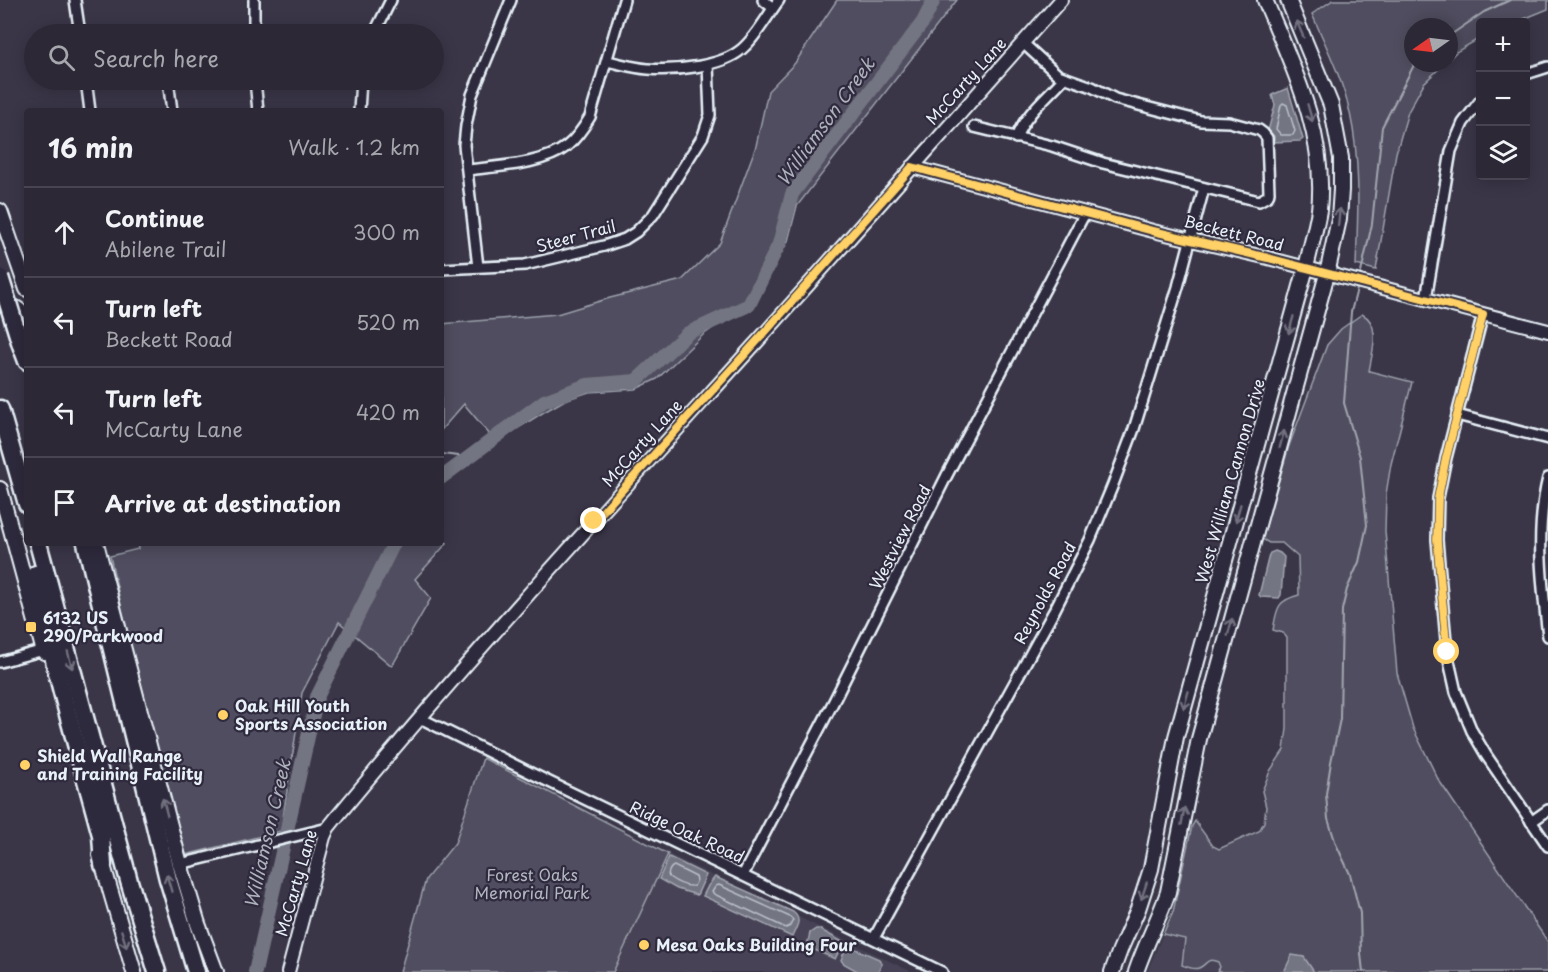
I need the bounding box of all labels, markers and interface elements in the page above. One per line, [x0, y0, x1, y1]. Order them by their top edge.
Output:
north arrow [1404, 18, 1458, 72]
map controls [1476, 18, 1530, 180]
button: + [1476, 18, 1530, 72]
one-way arrow [1294, 20, 1305, 38]
search box [24, 24, 444, 90]
street label: McCarty Lane [919, 31, 1011, 129]
icon: search [45, 41, 78, 74]
text: Search here [93, 41, 219, 74]
water label: Williamson Creek [769, 51, 881, 191]
button: − [1476, 72, 1530, 126]
one-way arrow [1304, 103, 1316, 122]
button: layers [1476, 126, 1530, 180]
text: 16 min [48, 128, 134, 167]
text: Walk · 1.2 km [288, 132, 420, 162]
text: Continue [105, 201, 204, 234]
one-way arrow [1333, 207, 1344, 227]
street label: Beckett Road [1182, 208, 1287, 256]
street label: Steer Trail [533, 213, 618, 257]
icon: ahead [48, 216, 81, 249]
text: 300 m [353, 217, 420, 247]
text: Abilene Trail [105, 234, 227, 264]
text: Turn left [105, 291, 202, 324]
icon: left [48, 306, 81, 339]
text: 520 m [356, 307, 420, 337]
one-way arrow [1284, 315, 1296, 334]
text: Beckett Road [105, 324, 233, 354]
street label: West William Cannon Drive [1188, 376, 1270, 586]
text: Turn left [105, 381, 202, 414]
street label: McCarty Lane [595, 393, 687, 491]
icon: left [48, 396, 81, 429]
text: 420 m [356, 397, 420, 427]
text: McCarty Lane [105, 414, 243, 444]
one-way arrow [1276, 430, 1288, 449]
street label: Westview Road [862, 480, 936, 593]
icon: arrive [48, 486, 81, 519]
text: Arrive at destination [105, 486, 341, 519]
one-way arrow [1232, 503, 1244, 522]
route end [580, 507, 606, 533]
street label: Reynolds Road [1007, 537, 1081, 648]
place label: 6132 US 290/Parkwood [43, 605, 163, 647]
one-way arrow [1224, 618, 1236, 637]
marker: 6132 US 290/Parkwood [24, 620, 38, 634]
route start [1433, 638, 1459, 664]
one-way arrow [64, 650, 76, 669]
one-way arrow [1180, 691, 1191, 710]
place label: Oak Hill Youth Sports Association [235, 693, 387, 735]
marker: Oak Hill Youth Sports Association [216, 708, 230, 722]
place label: Shield Wall Range and Training Facility [37, 743, 203, 785]
water label: Williamson Creek [236, 755, 297, 911]
marker: Shield Wall Range and Training Facility [18, 758, 32, 772]
street label: Ridge Oak Road [626, 794, 749, 868]
one-way arrow [159, 798, 170, 817]
one-way arrow [1178, 807, 1189, 827]
street label: McCarty Lane [268, 826, 322, 939]
park label: Forest Oaks Memorial Park [474, 862, 590, 904]
one-way arrow [163, 874, 174, 893]
one-way arrow [1138, 881, 1149, 900]
one-way arrow [119, 929, 130, 948]
place label: Mesa Oaks Building Four [656, 932, 857, 956]
marker: Mesa Oaks Building Four [637, 938, 651, 952]

